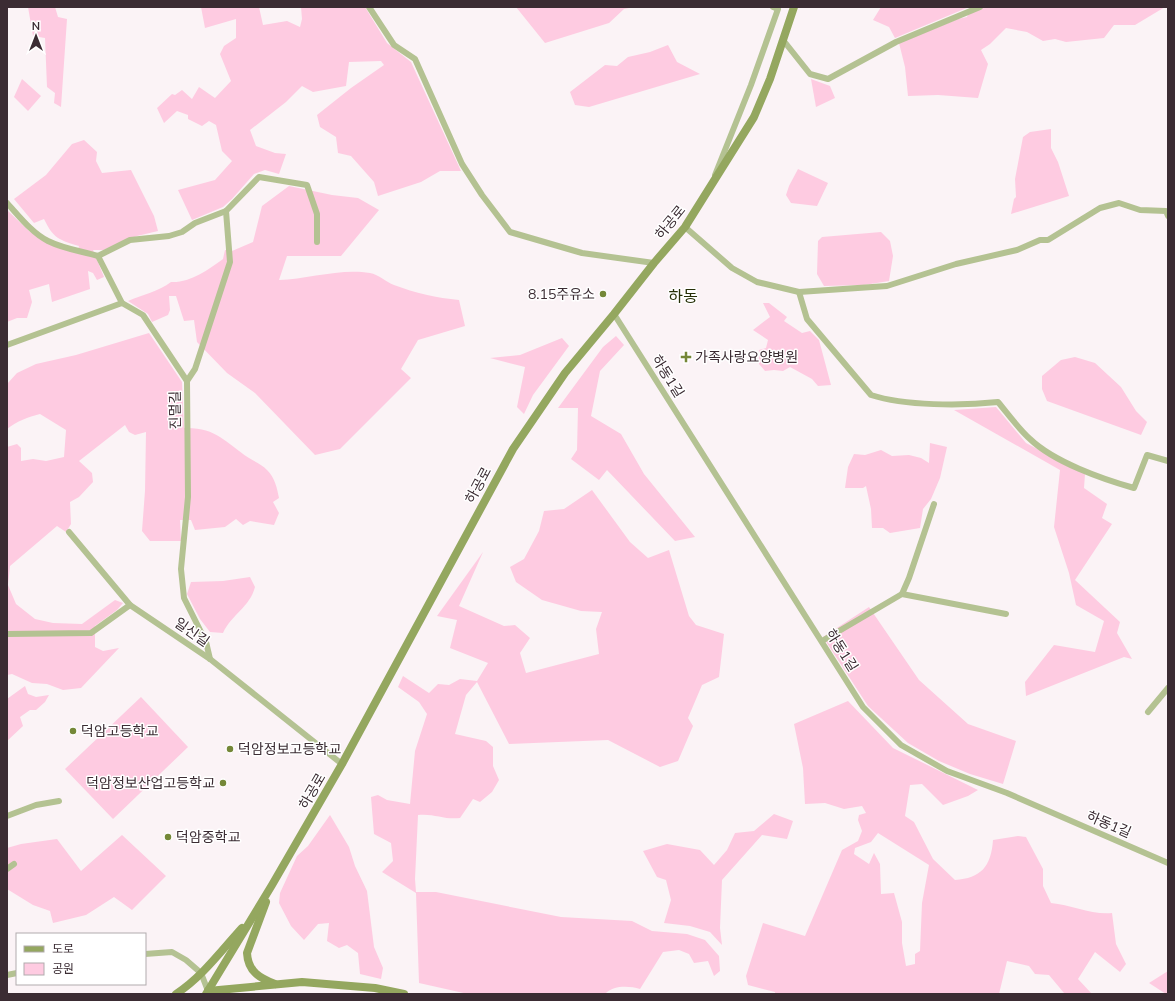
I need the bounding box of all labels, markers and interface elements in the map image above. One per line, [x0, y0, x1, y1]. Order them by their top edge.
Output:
north arrow [16, 16, 56, 56]
text: N [32, 19, 40, 33]
street label: 하공로 [651, 201, 689, 243]
place label: 8.15주유소 [528, 285, 595, 303]
district label: 하동 [668, 286, 698, 306]
marker: 8.15주유소 [598, 289, 608, 299]
place label: 가족사랑요양병원 [695, 348, 798, 366]
street label: 하동1길 [648, 351, 688, 401]
marker: 가족사랑요양병원 [680, 351, 692, 363]
street label: 진멀길 [166, 391, 184, 429]
street label: 하공로 [461, 464, 495, 506]
street label: 일신길 [171, 614, 213, 650]
street label: 하동1길 [822, 625, 862, 675]
place label: 덕암고등학교 [81, 722, 158, 740]
marker: 덕암고등학교 [68, 726, 78, 736]
place label: 덕암정보고등학교 [238, 740, 341, 758]
marker: 덕암정보고등학교 [225, 744, 235, 754]
street label: 하공로 [295, 770, 330, 812]
place label: 덕암정보산업고등학교 [86, 774, 215, 792]
marker: 덕암정보산업고등학교 [218, 778, 228, 788]
street label: 하동1길 [1084, 807, 1134, 841]
place label: 덕암중학교 [176, 828, 241, 846]
marker: 덕암중학교 [163, 832, 173, 842]
legend [16, 933, 146, 985]
text: 도로 [52, 941, 74, 956]
text: 공원 [52, 961, 74, 976]

